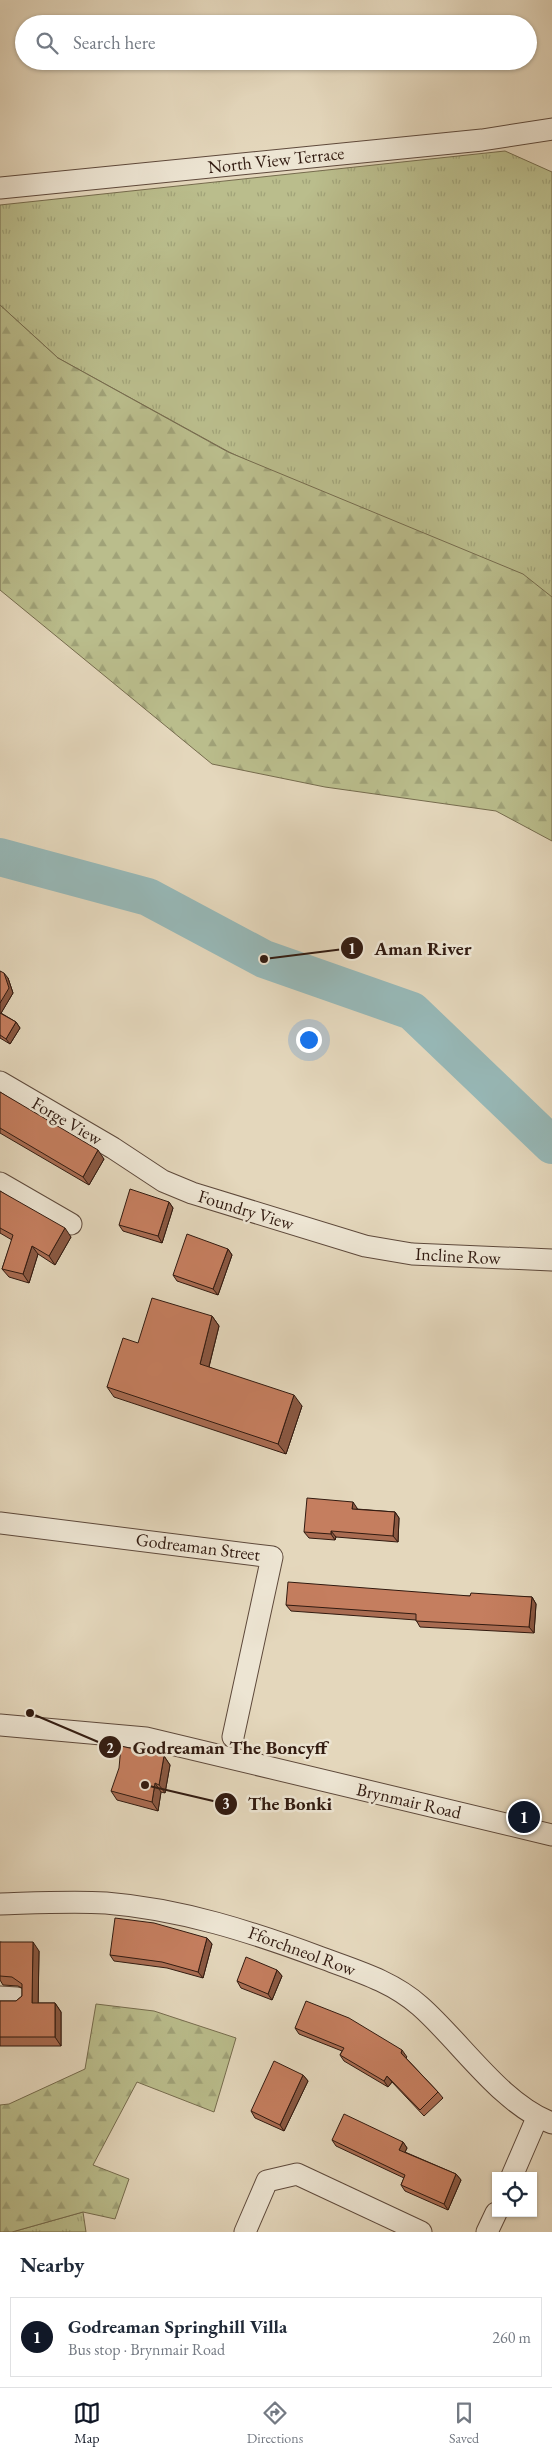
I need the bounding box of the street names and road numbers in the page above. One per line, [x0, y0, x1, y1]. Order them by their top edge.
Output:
street label: North View Terrace [207, 141, 345, 178]
street label: Forge View [28, 1091, 107, 1150]
street label: Foundry View [196, 1184, 297, 1235]
street label: Incline Row [415, 1242, 502, 1269]
street label: Godreaman Street [135, 1527, 262, 1566]
street label: Brynmair Road [354, 1777, 465, 1824]
street label: Fforchneol Row [245, 1920, 360, 1981]

